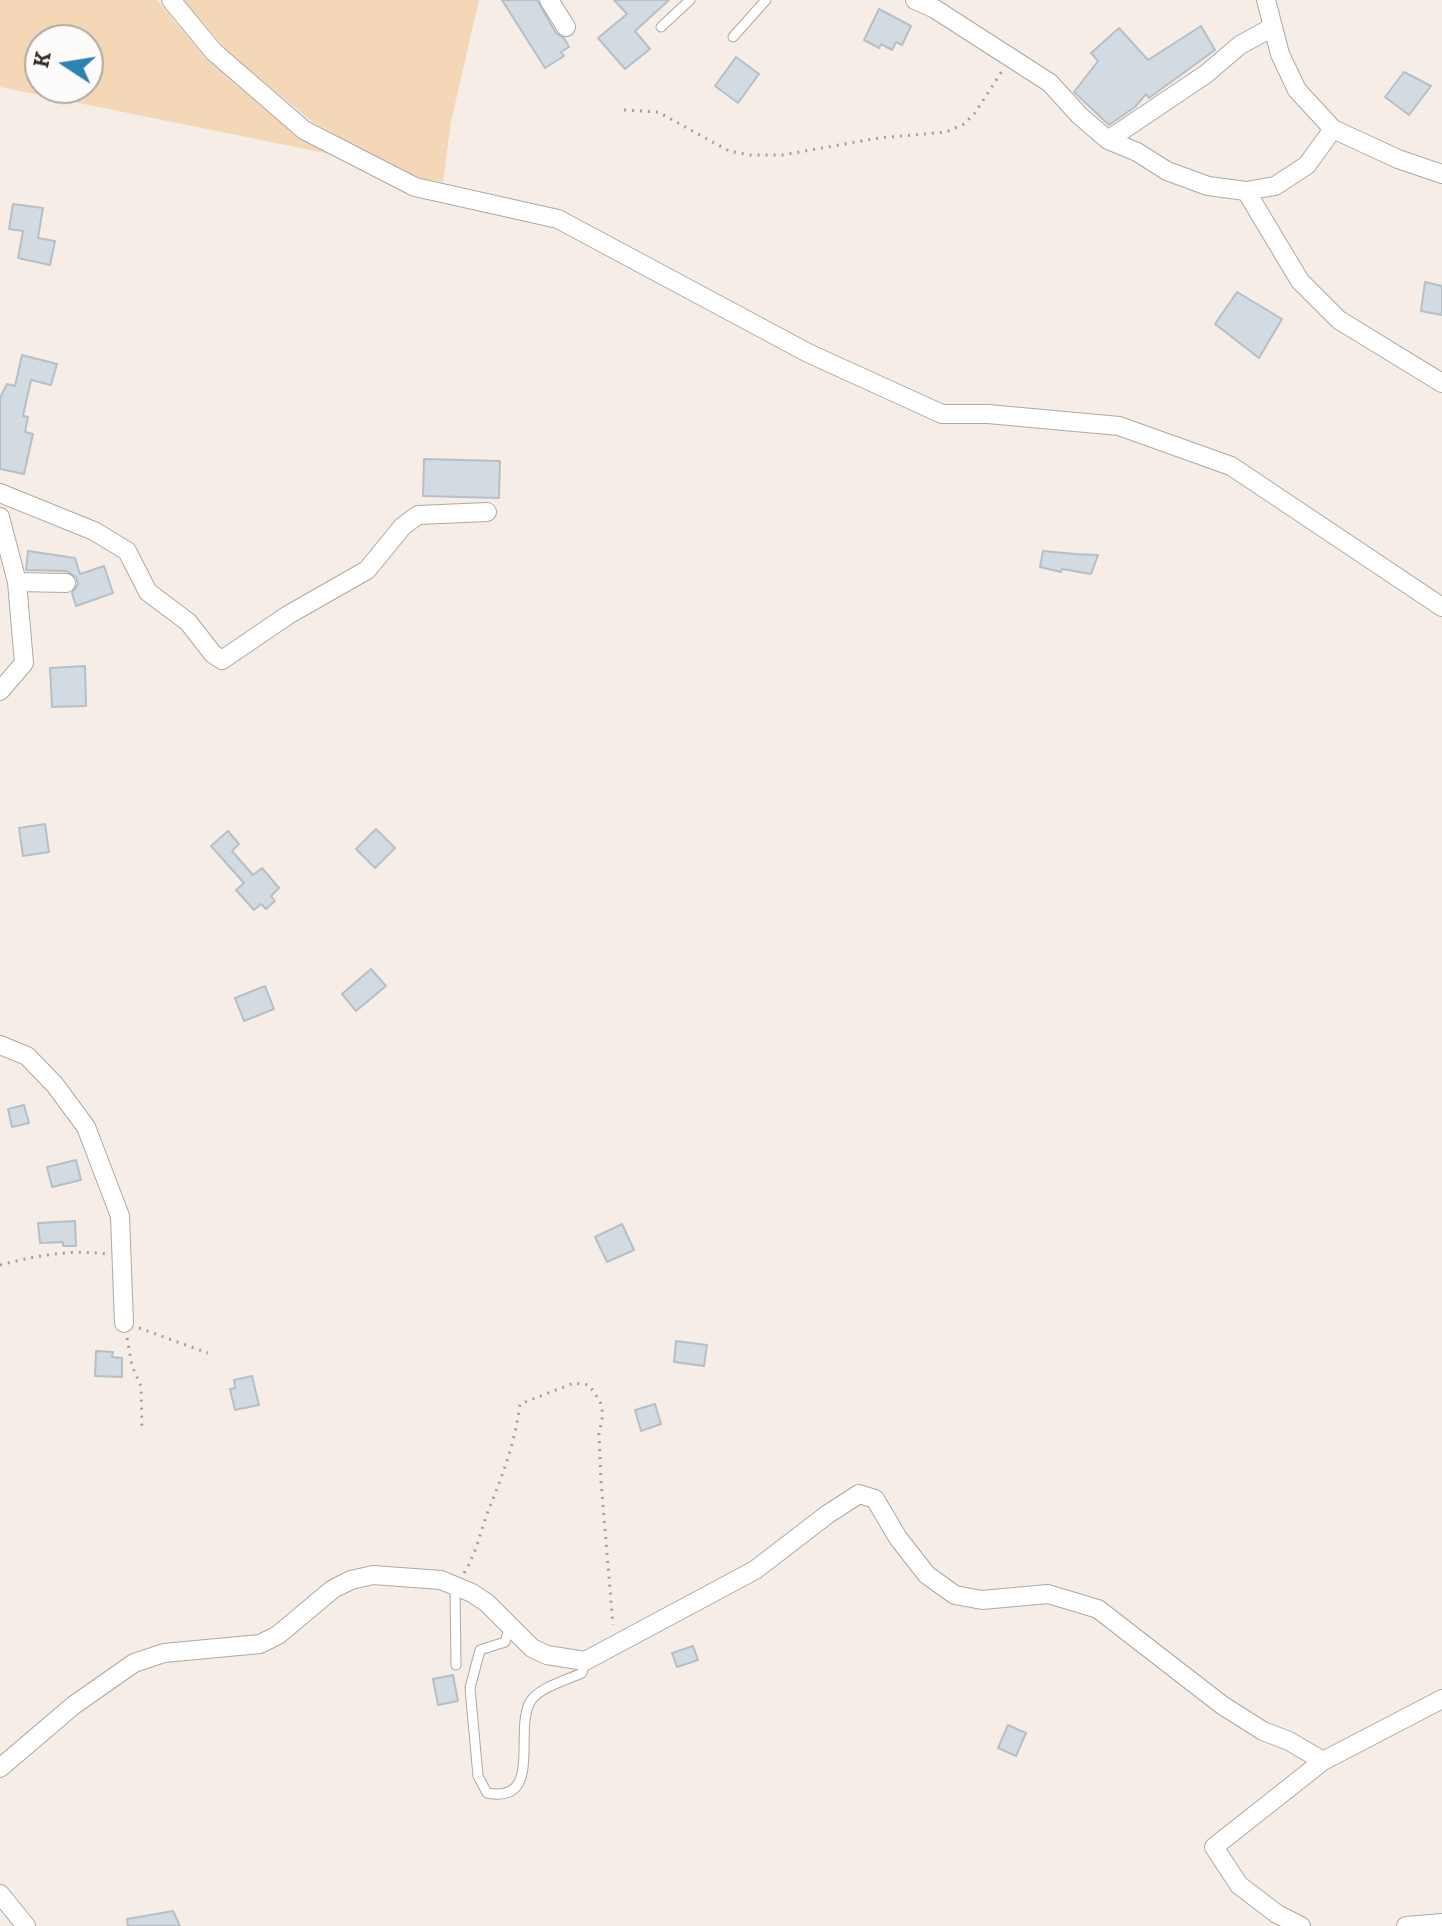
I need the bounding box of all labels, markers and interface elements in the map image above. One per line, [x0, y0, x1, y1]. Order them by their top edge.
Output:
north arrow [24, 24, 104, 104]
text: K [27, 49, 57, 70]

